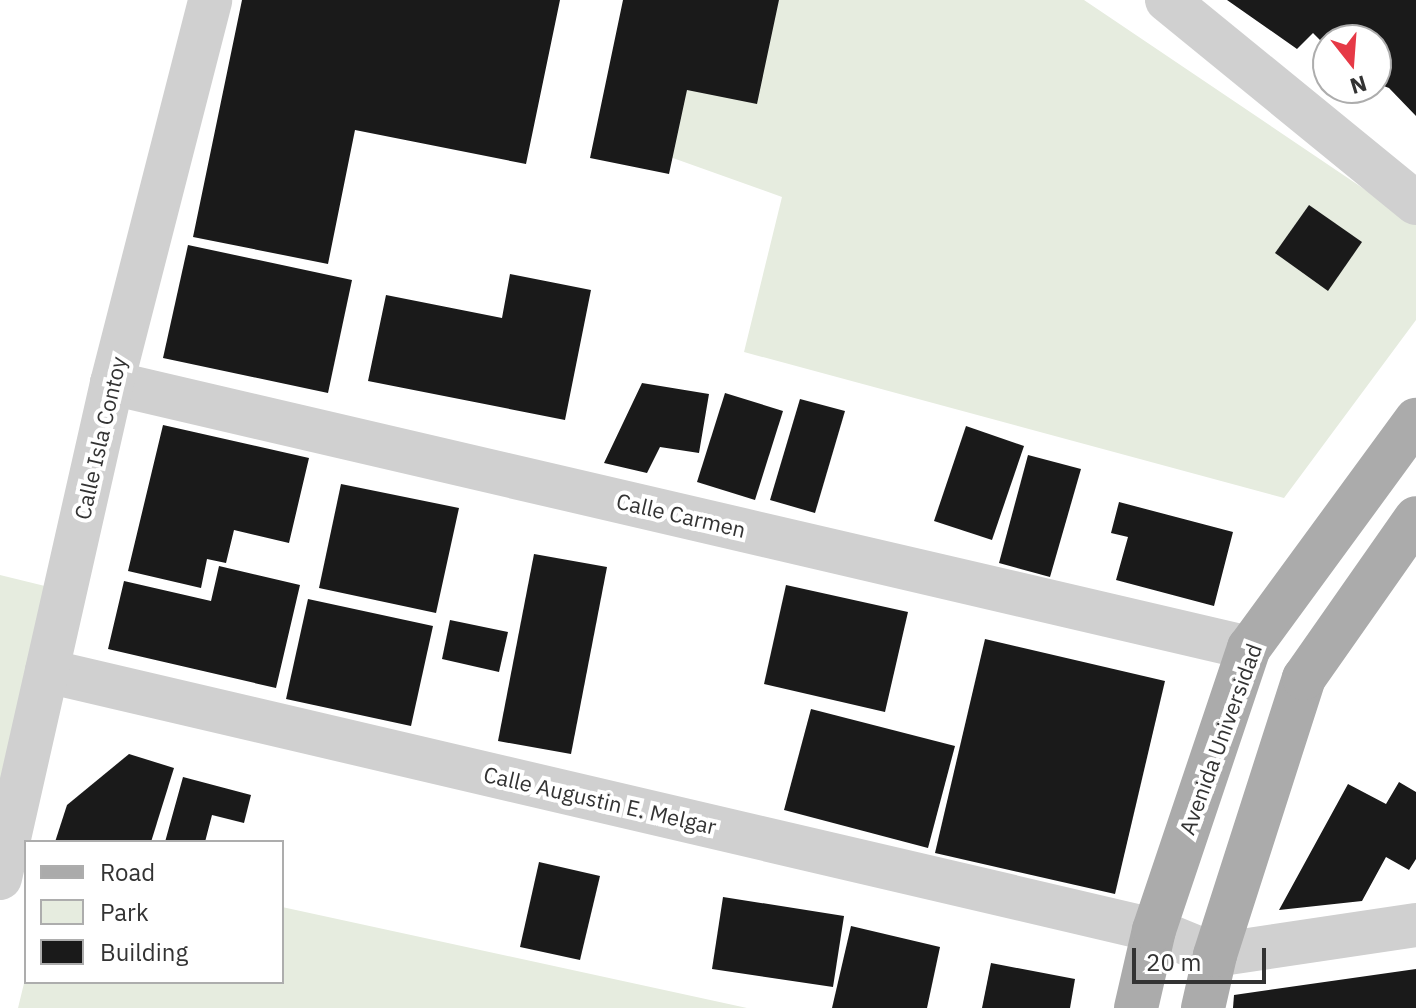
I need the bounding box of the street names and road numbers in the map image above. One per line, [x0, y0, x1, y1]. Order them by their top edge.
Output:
street label: Calle Isla Contoy [68, 354, 132, 522]
street label: Calle Carmen [614, 487, 748, 543]
street label: Avenida Universidad [1173, 640, 1267, 838]
street label: Calle Augustin E. Melgar [481, 760, 719, 840]

